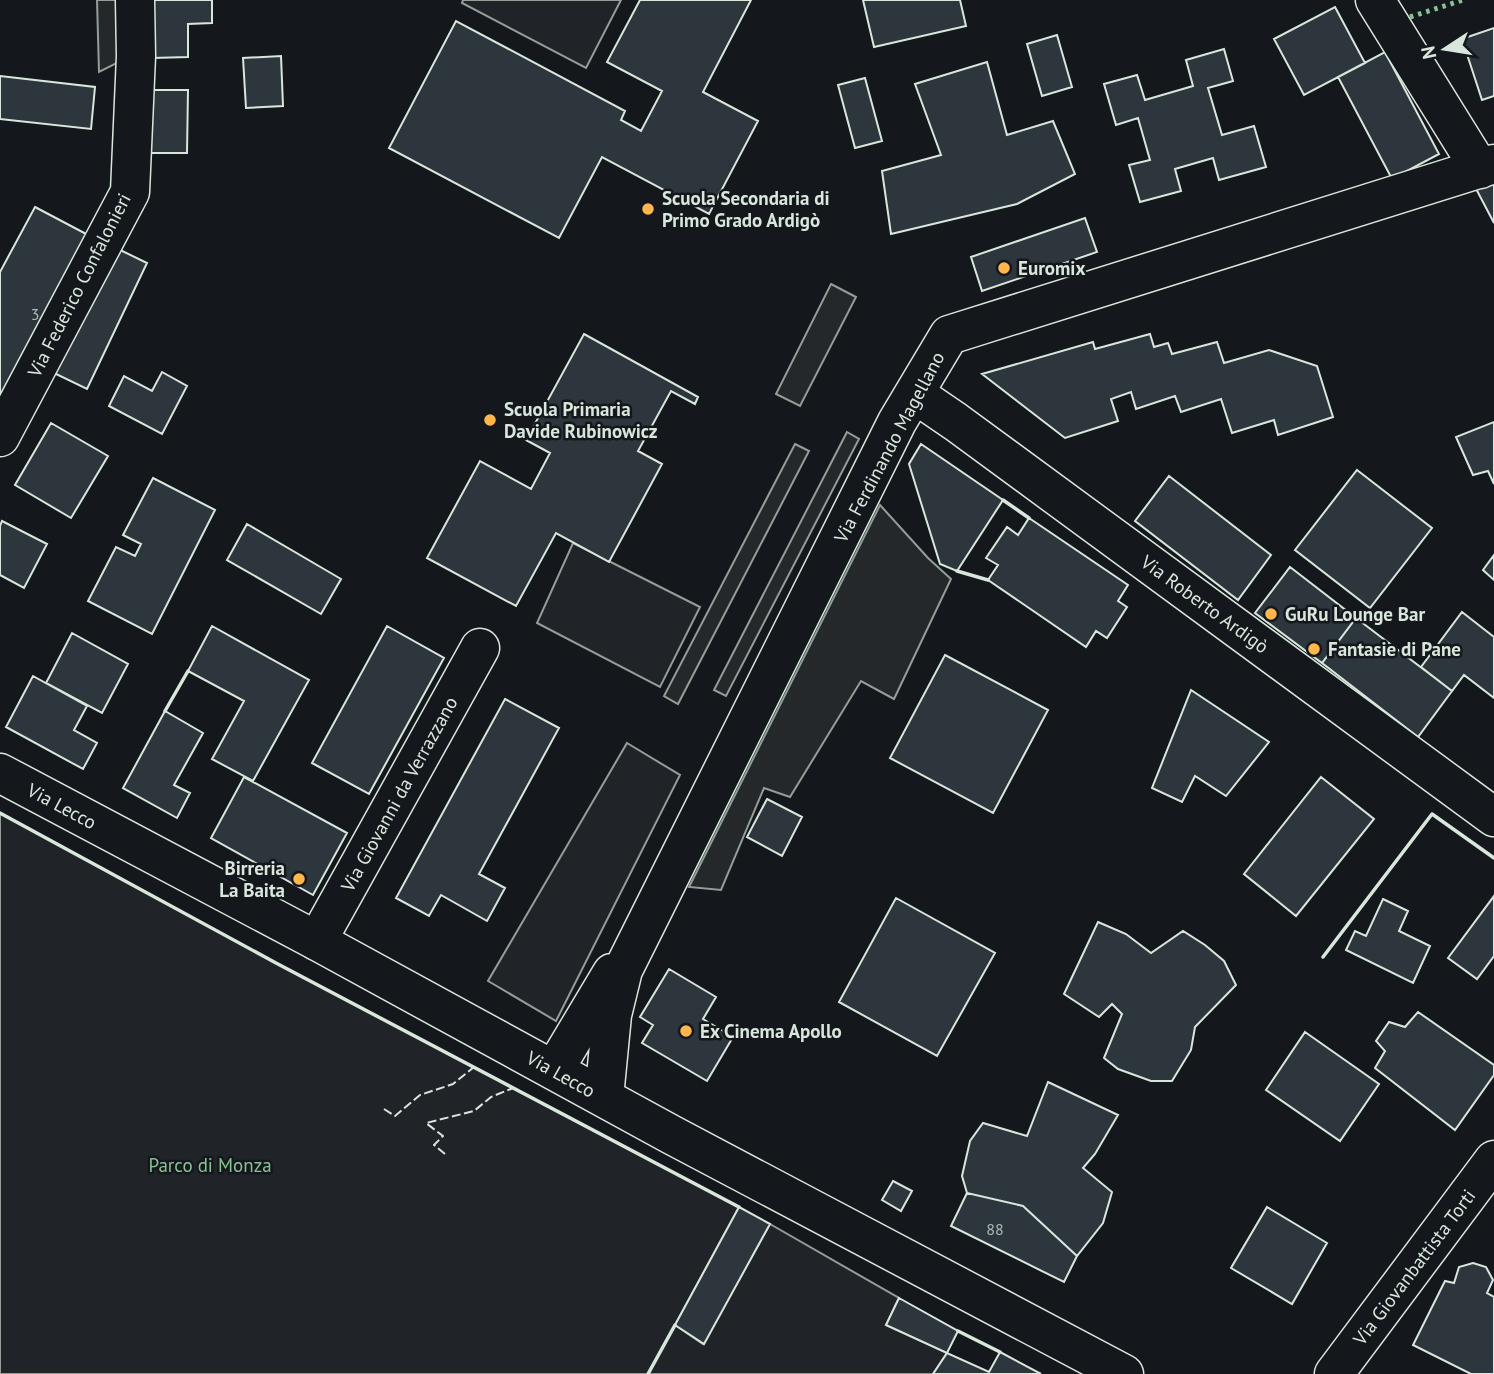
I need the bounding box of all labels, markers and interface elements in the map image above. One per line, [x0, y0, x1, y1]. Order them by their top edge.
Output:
north arrow [1410, 14, 1480, 84]
text: N [1415, 44, 1441, 61]
place label: Scuola Secondaria di Primo Grado Ardigò [662, 186, 830, 232]
street label: Via Federico Confalonieri [22, 189, 136, 382]
marker: Scuola Secondaria di Primo Grado Ardigò [640, 201, 656, 217]
place label: Euromix [1018, 256, 1085, 280]
marker: Euromix [996, 260, 1012, 276]
house number: 3 [31, 304, 39, 324]
street label: Via Ferdinando Magellano [828, 347, 950, 547]
place label: Scuola Primaria Davide Rubinowicz [504, 397, 658, 443]
marker: Scuola Primaria Davide Rubinowicz [482, 412, 498, 428]
street label: Via Roberto Ardigò [1136, 549, 1274, 658]
place label: GuRu Lounge Bar [1285, 602, 1425, 626]
marker: GuRu Lounge Bar [1263, 606, 1279, 622]
place label: Fantasie di Pane [1328, 637, 1461, 661]
marker: Fantasie di Pane [1306, 641, 1322, 657]
street label: Via Giovanni da Verrazzano [335, 692, 463, 897]
street label: Via Lecco [22, 777, 101, 834]
place label: Birreria La Baita [219, 856, 285, 902]
marker: Birreria La Baita [291, 871, 307, 887]
place label: Ex Cinema Apollo [700, 1019, 842, 1043]
marker: Ex Cinema Apollo [678, 1023, 694, 1039]
street label: Via Lecco [522, 1045, 600, 1103]
park label: Parco di Monza [148, 1153, 272, 1177]
street label: Via Giovanbattista Torti [1347, 1184, 1480, 1350]
house number: 88 [986, 1219, 1004, 1239]

